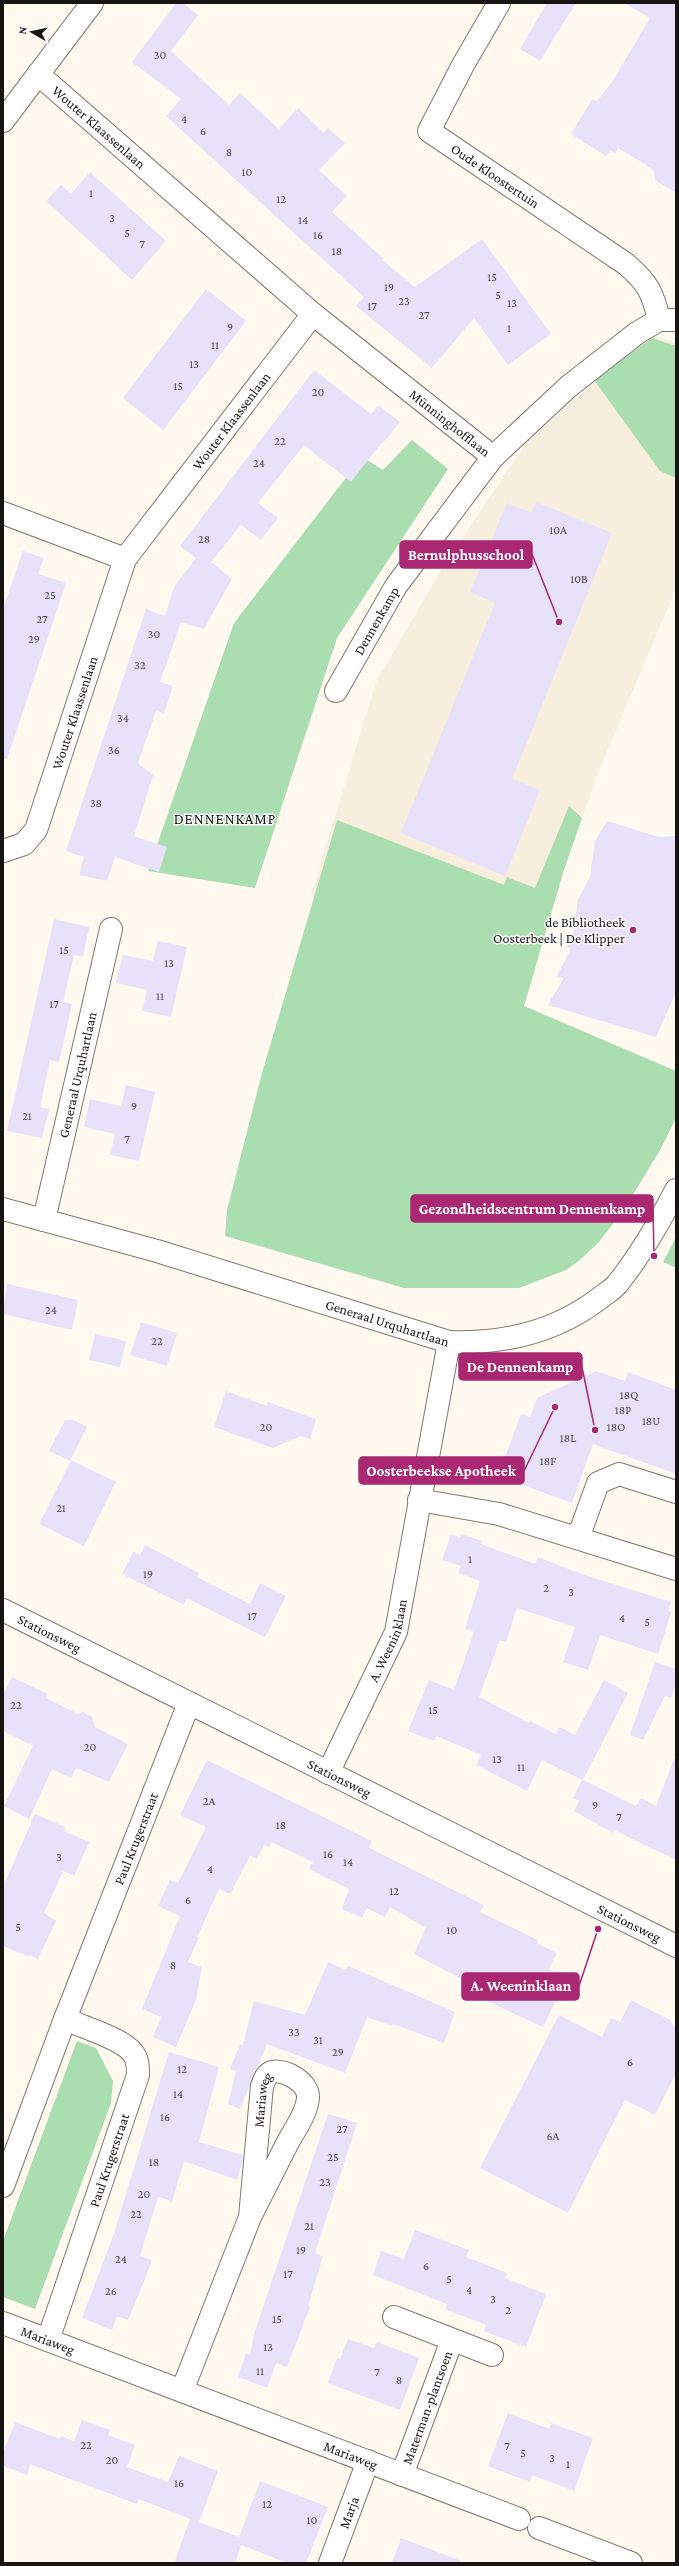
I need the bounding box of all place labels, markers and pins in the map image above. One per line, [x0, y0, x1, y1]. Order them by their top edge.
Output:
callout: Bernulphusschool [400, 541, 532, 568]
place label: de Bibliotheek Oosterbeek | De Klipper [493, 914, 625, 946]
marker: de Bibliotheek Oosterbeek | De Klipper [628, 925, 638, 935]
callout: Gezondheidscentrum Dennenkamp [411, 1195, 653, 1222]
callout: De Dennenkamp [459, 1353, 582, 1380]
callout: Oosterbeekse Apotheek [359, 1457, 524, 1484]
callout: A. Weeninklaan [462, 1973, 579, 2000]

